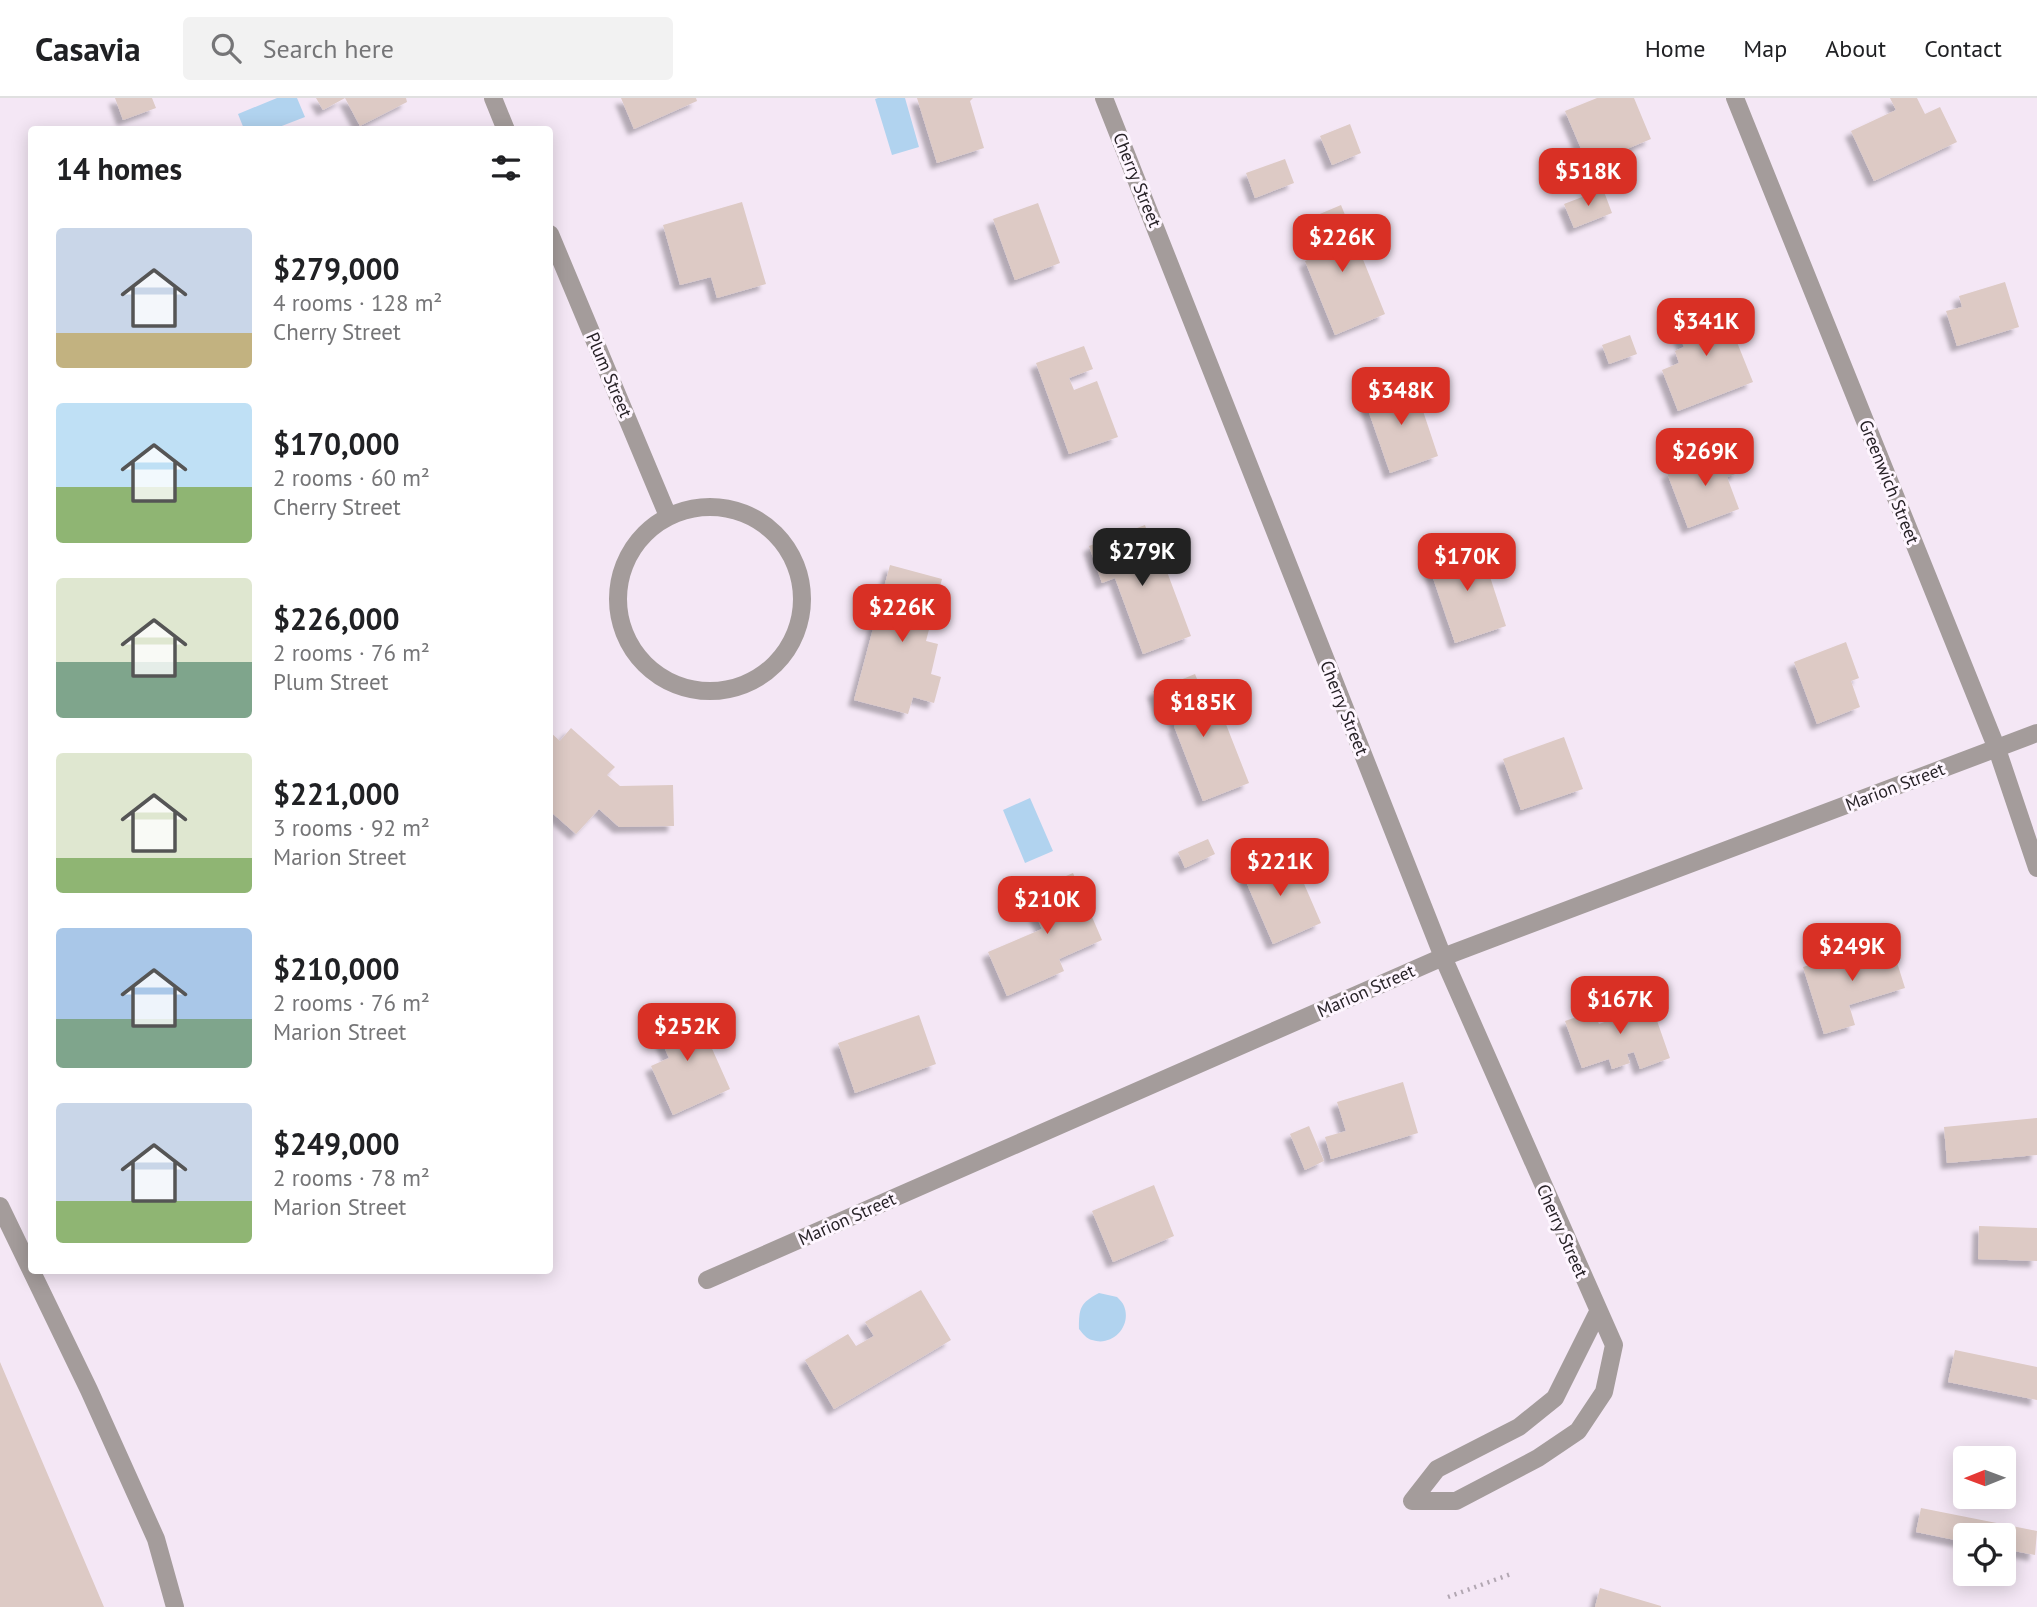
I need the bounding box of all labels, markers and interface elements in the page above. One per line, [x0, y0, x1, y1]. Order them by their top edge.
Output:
search box [183, 17, 673, 80]
text: Casavia [35, 27, 141, 70]
icon: search [207, 29, 245, 67]
text: Search here [263, 32, 394, 65]
text: Home [1645, 33, 1705, 64]
text: Map [1743, 33, 1787, 64]
text: About [1825, 33, 1886, 64]
text: Contact [1924, 33, 2002, 64]
street label: Cherry Street [1108, 129, 1167, 230]
pin: $518K [1539, 148, 1637, 208]
text: 14 homes [56, 149, 182, 188]
icon: filters [487, 149, 525, 187]
text: $518K [1555, 156, 1621, 185]
pin: $226K [1293, 214, 1391, 274]
text: $226K [1309, 222, 1375, 251]
text: $279,000 [273, 249, 400, 288]
icon: home [112, 256, 196, 340]
text: 4 rooms · 128 m² [273, 288, 442, 317]
pin: $341K [1657, 299, 1755, 358]
text: $341K [1673, 306, 1739, 335]
text: Cherry Street [273, 317, 401, 346]
street label: Plum Street [581, 329, 638, 421]
pin: $348K [1352, 368, 1450, 427]
text: $348K [1368, 375, 1434, 404]
street label: Greenwich Street [1854, 416, 1925, 547]
text: $170,000 [273, 424, 400, 463]
pin: $269K [1656, 428, 1754, 488]
icon: home [112, 431, 196, 515]
text: $269K [1672, 436, 1738, 465]
text: 2 rooms · 60 m² [273, 463, 430, 492]
text: Cherry Street [273, 492, 401, 521]
pin: $279K [1093, 528, 1191, 588]
pin: $170K [1418, 533, 1516, 593]
text: $279K [1109, 536, 1175, 565]
text: $170K [1434, 541, 1500, 570]
pin: $226K [853, 584, 951, 644]
text: $226K [869, 592, 935, 621]
text: $226,000 [273, 599, 400, 638]
icon: home [112, 606, 196, 690]
text: 2 rooms · 76 m² [273, 638, 430, 667]
street label: Cherry Street [1315, 657, 1374, 758]
text: Plum Street [273, 667, 389, 696]
pin: $185K [1154, 680, 1252, 739]
text: $185K [1170, 687, 1236, 716]
street label: Marion Street [1842, 757, 1948, 816]
text: $221,000 [273, 774, 400, 813]
icon: home [112, 781, 196, 865]
text: 3 rooms · 92 m² [273, 813, 430, 842]
pin: $221K [1231, 838, 1329, 898]
text: Marion Street [273, 842, 406, 871]
text: $221K [1247, 846, 1313, 875]
pin: $210K [998, 876, 1096, 936]
text: $210K [1014, 884, 1080, 913]
pin: $249K [1803, 924, 1901, 983]
text: $249K [1819, 931, 1885, 960]
text: $210,000 [273, 949, 400, 988]
icon: home [112, 956, 196, 1040]
street label: Marion Street [1313, 959, 1418, 1022]
pin: $167K [1571, 976, 1669, 1036]
text: $167K [1587, 984, 1653, 1013]
text: 2 rooms · 76 m² [273, 988, 430, 1017]
pin: $252K [638, 1004, 736, 1063]
text: $252K [654, 1011, 720, 1040]
text: Marion Street [273, 1017, 406, 1046]
text: $249,000 [273, 1124, 400, 1163]
icon: home [112, 1131, 196, 1215]
text: 2 rooms · 78 m² [273, 1163, 430, 1192]
street label: Cherry Street [1532, 1180, 1593, 1281]
street label: Marion Street [794, 1187, 899, 1250]
text: Marion Street [273, 1192, 406, 1221]
north arrow [1953, 1446, 2016, 1508]
map controls [1953, 1446, 2016, 1586]
button: locate [1953, 1523, 2016, 1586]

